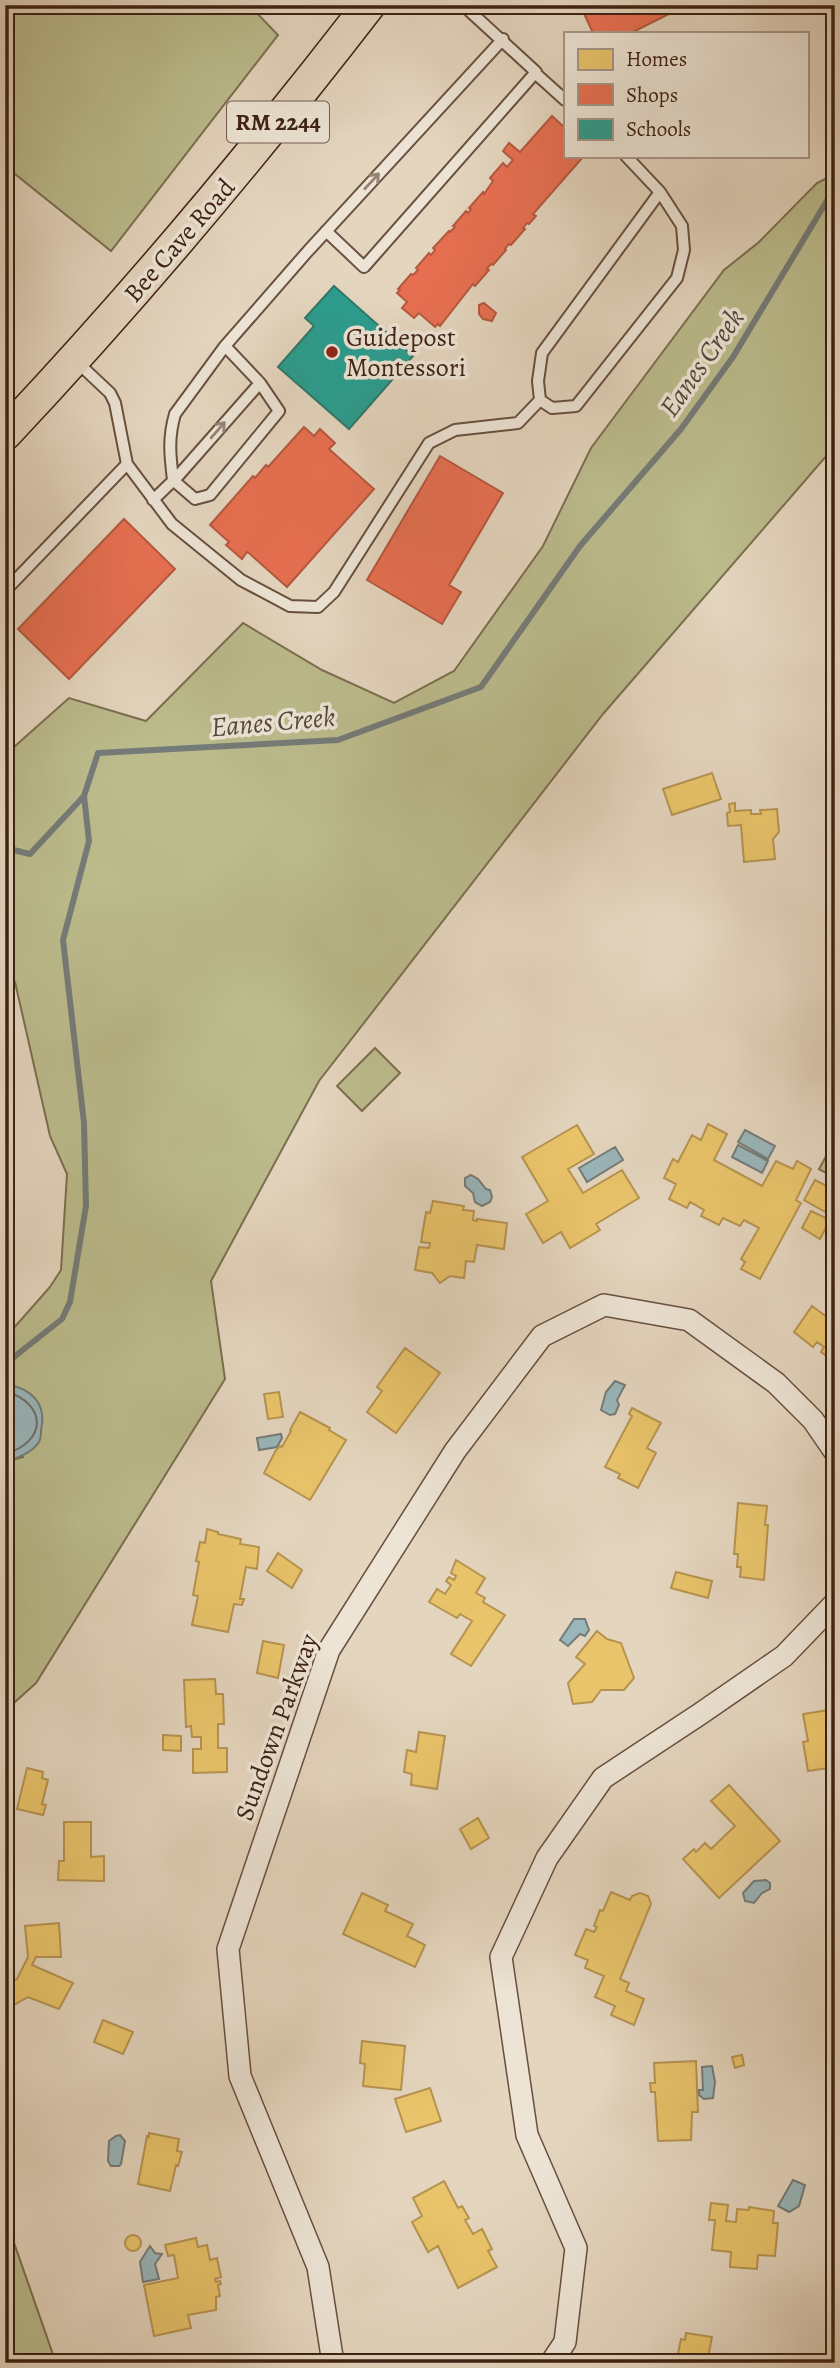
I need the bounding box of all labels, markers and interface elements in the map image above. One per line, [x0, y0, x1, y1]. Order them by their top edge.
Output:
legend [564, 32, 808, 158]
text: Homes [626, 45, 687, 73]
text: Shops [626, 81, 678, 109]
road number: RM 2244 [227, 101, 329, 142]
text: Schools [626, 115, 691, 143]
street label: Bee Cave Road [116, 171, 243, 310]
one-way arrow [364, 172, 380, 190]
water label: Eanes Creek [651, 301, 753, 424]
place label: Guidepost Montessori [346, 320, 466, 385]
marker: Guidepost Montessori [324, 344, 340, 360]
one-way arrow [210, 421, 226, 439]
water label: Eanes Creek [209, 698, 337, 746]
street label: Sundown Parkway [226, 1629, 327, 1825]

